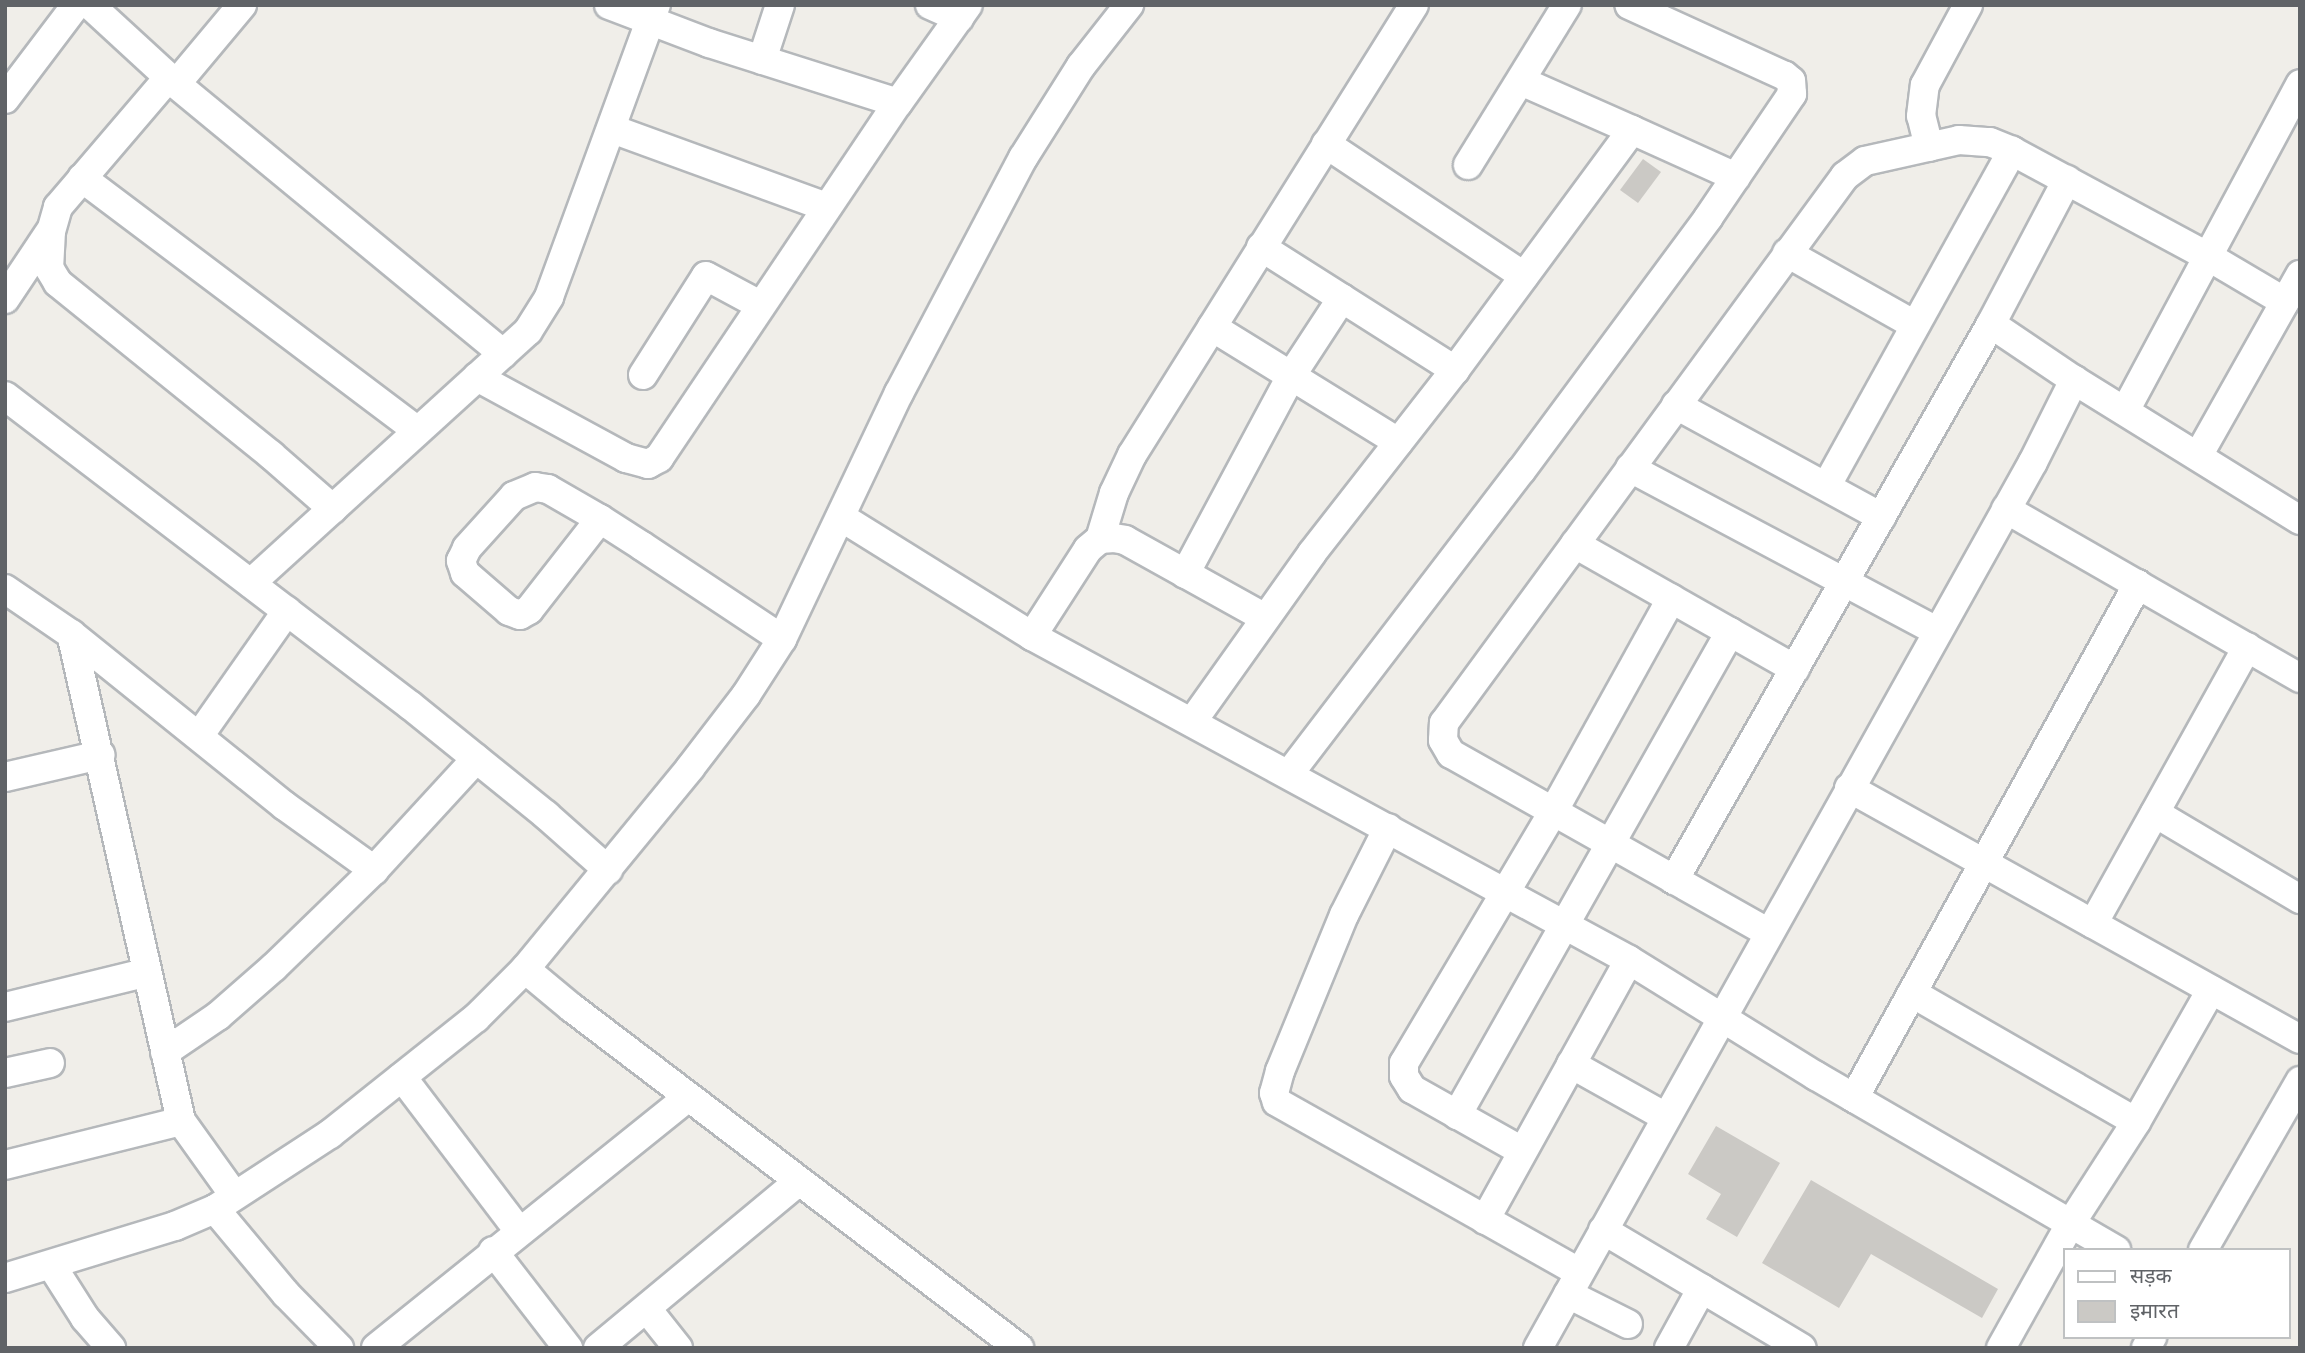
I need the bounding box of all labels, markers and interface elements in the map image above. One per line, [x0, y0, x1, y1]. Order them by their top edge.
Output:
legend [2064, 1248, 2291, 1339]
text: सड़क [2130, 1262, 2172, 1287]
text: इमारत [2130, 1297, 2179, 1322]

